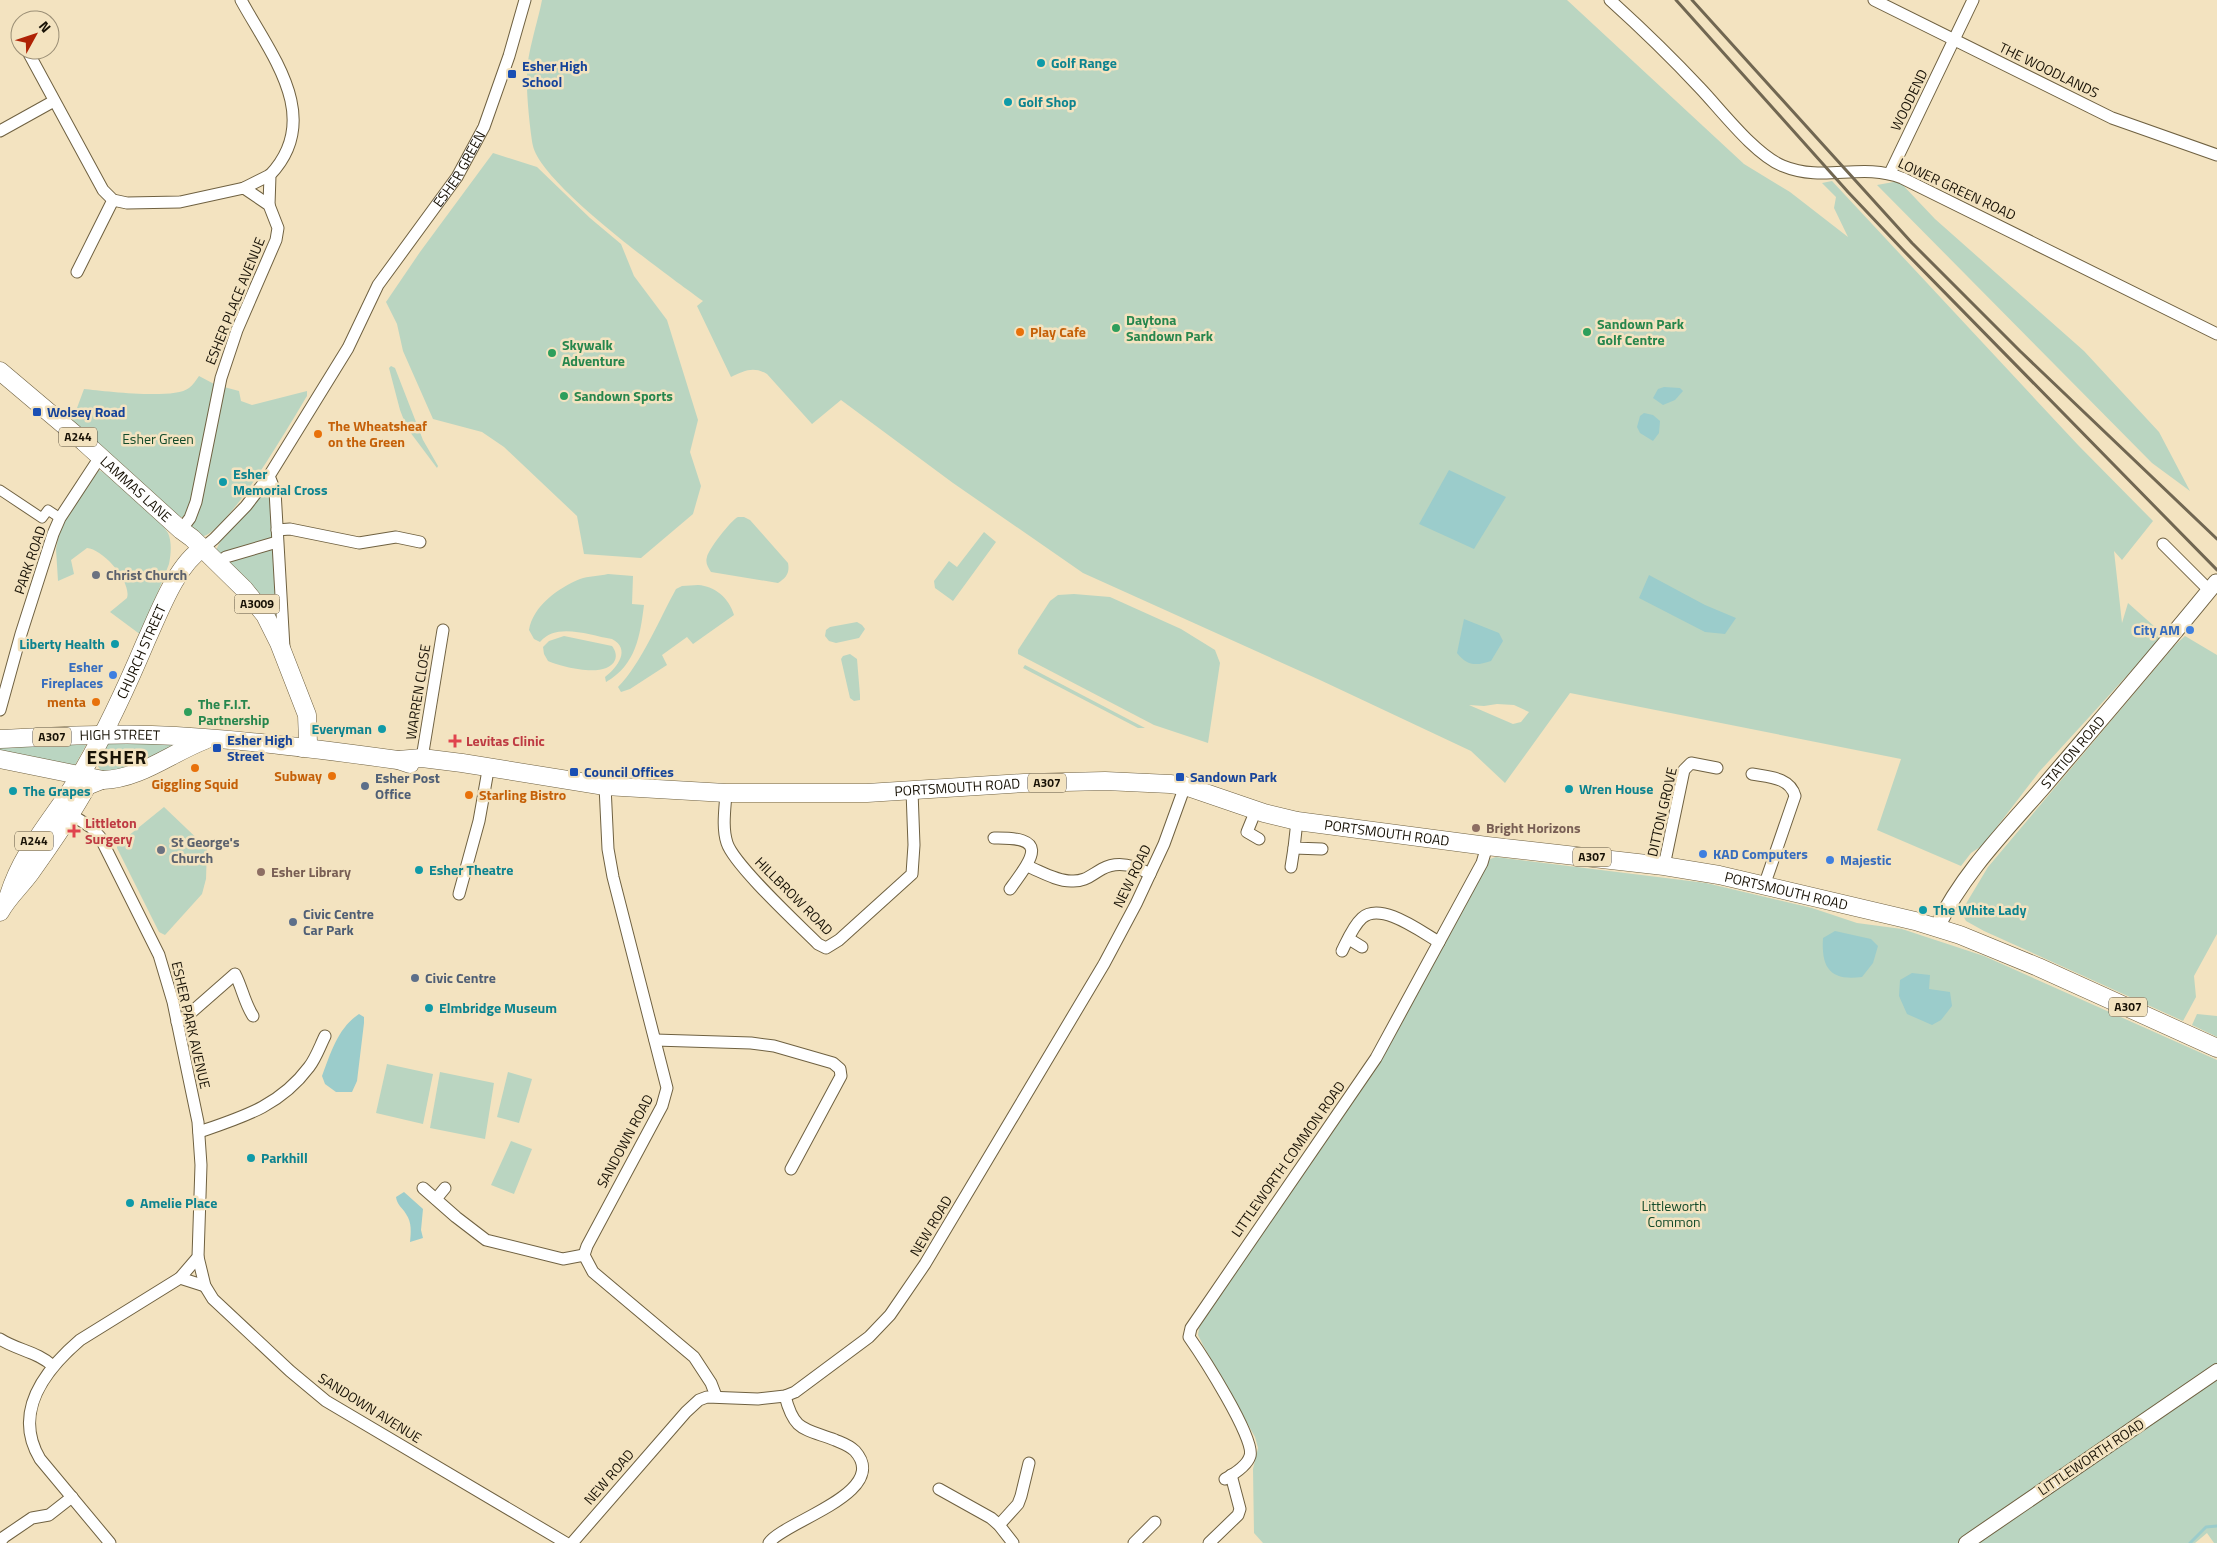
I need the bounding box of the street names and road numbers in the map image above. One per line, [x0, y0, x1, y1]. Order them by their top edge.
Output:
street label: THE WOODLANDS [1996, 36, 2103, 103]
street label: WOODEND [1885, 65, 1932, 134]
street label: ESHER GREEN [427, 127, 490, 211]
street label: LOWER GREEN ROAD [1895, 152, 2020, 225]
street label: ESHER PLACE AVENUE [199, 234, 270, 368]
road number: A244 [59, 428, 97, 447]
street label: LAMMAS LANE [96, 451, 177, 527]
street label: PARK ROAD [8, 523, 51, 597]
road number: A3009 [234, 594, 280, 614]
street label: CHURCH STREET [111, 600, 171, 702]
street label: WARREN CLOSE [400, 642, 435, 741]
street label: STATION ROAD [2035, 711, 2110, 793]
street label: HIGH STREET [79, 723, 161, 745]
road number: A307 [33, 728, 71, 746]
street label: DITTON GROVE [1641, 765, 1682, 859]
street label: PORTSMOUTH ROAD [894, 772, 1021, 801]
road number: A307 [1028, 774, 1066, 792]
street label: PORTSMOUTH ROAD [1323, 814, 1451, 851]
road number: A244 [15, 831, 53, 850]
street label: NEW ROAD [1107, 841, 1156, 911]
road number: A307 [1573, 848, 1611, 866]
street label: HILLBROW ROAD [750, 852, 838, 940]
street label: PORTSMOUTH ROAD [1723, 866, 1850, 915]
street label: ESHER PARK AVENUE [167, 959, 216, 1091]
road number: A307 [2109, 998, 2147, 1016]
street label: LITTLEWORTH COMMON ROAD [1226, 1076, 1350, 1241]
street label: SANDOWN ROAD [591, 1090, 658, 1191]
street label: NEW ROAD [904, 1191, 957, 1260]
street label: SANDOWN AVENUE [314, 1367, 426, 1448]
street label: LITTLEWORTH ROAD [2033, 1413, 2148, 1500]
street label: NEW ROAD [578, 1444, 639, 1509]

